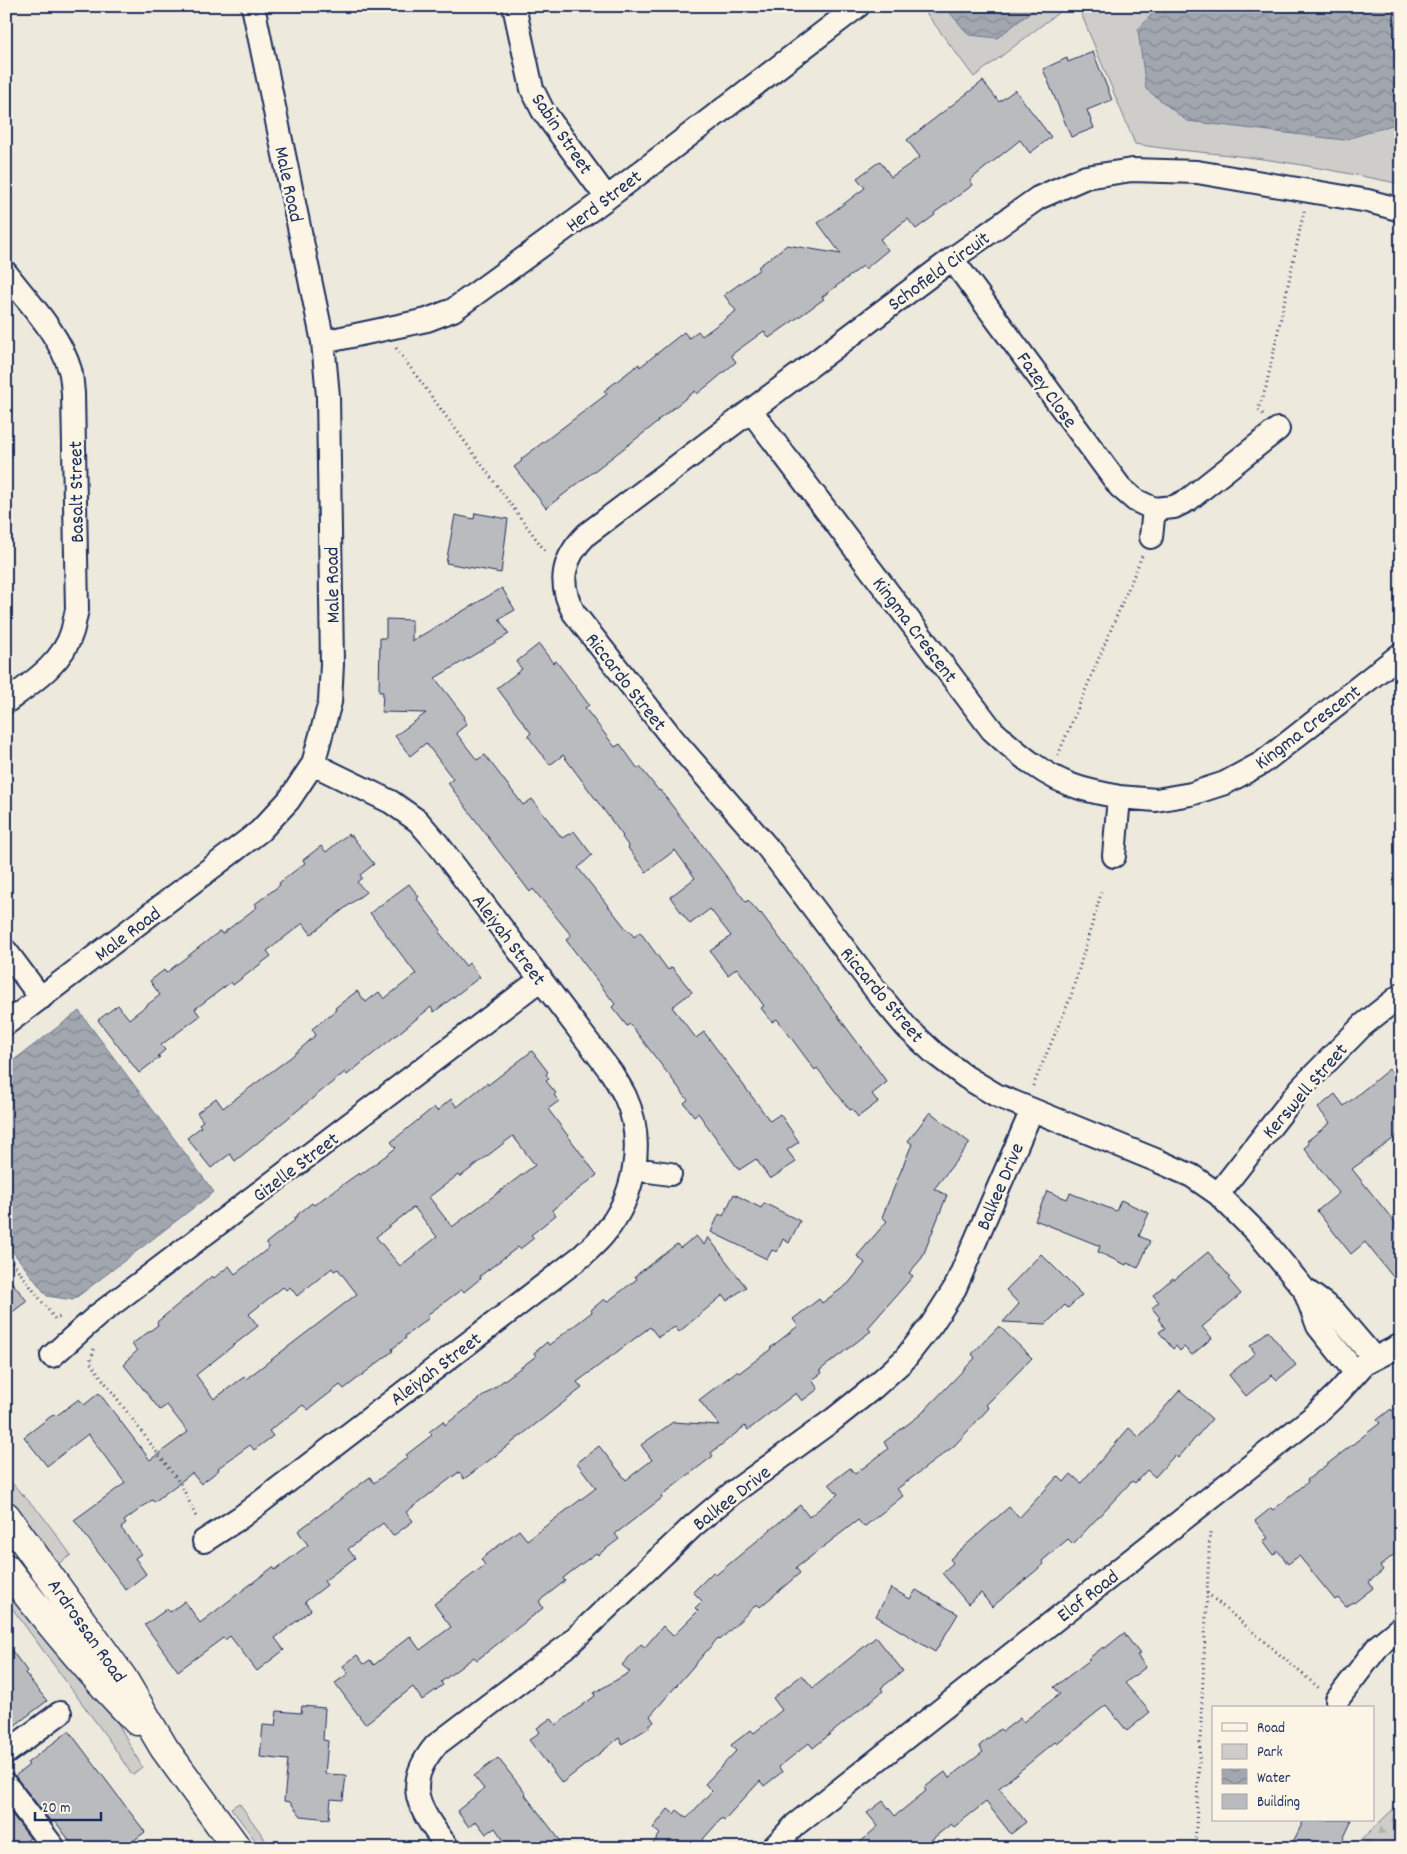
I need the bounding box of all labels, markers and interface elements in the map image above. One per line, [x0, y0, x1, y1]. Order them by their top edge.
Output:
street label: Sabin Street [523, 88, 598, 181]
street label: Male Road [265, 144, 309, 225]
street label: Herd Street [561, 164, 649, 240]
street label: Schofield Circuit [883, 226, 997, 319]
street label: Fazey Close [1008, 347, 1083, 435]
street label: Basalt Street [63, 441, 93, 543]
street label: Male Road [319, 546, 349, 624]
street label: Kingma Crescent [864, 572, 963, 690]
street label: Riccardo Street [577, 628, 672, 738]
street label: Kingma Crescent [1250, 679, 1368, 778]
street label: Aleiyah Street [464, 889, 551, 992]
street label: Male Road [90, 901, 168, 970]
street label: Riccardo Street [832, 942, 929, 1050]
street label: Kerswell Street [1257, 1038, 1356, 1146]
street label: Gizelle Street [248, 1127, 346, 1210]
street label: Balkee Drive [971, 1139, 1033, 1235]
street label: Aleiyah Street [385, 1327, 488, 1414]
street label: Balkee Drive [688, 1460, 778, 1539]
street label: Elof Road [1052, 1564, 1126, 1630]
street label: Ardrossan Road [39, 1574, 132, 1690]
legend [1212, 1706, 1374, 1822]
text: Road [1257, 1718, 1285, 1740]
text: Park [1257, 1742, 1283, 1764]
text: Water [1257, 1768, 1291, 1790]
scale bar [35, 1789, 101, 1821]
text: Building [1257, 1792, 1300, 1814]
text: 20 m [42, 1798, 70, 1820]

